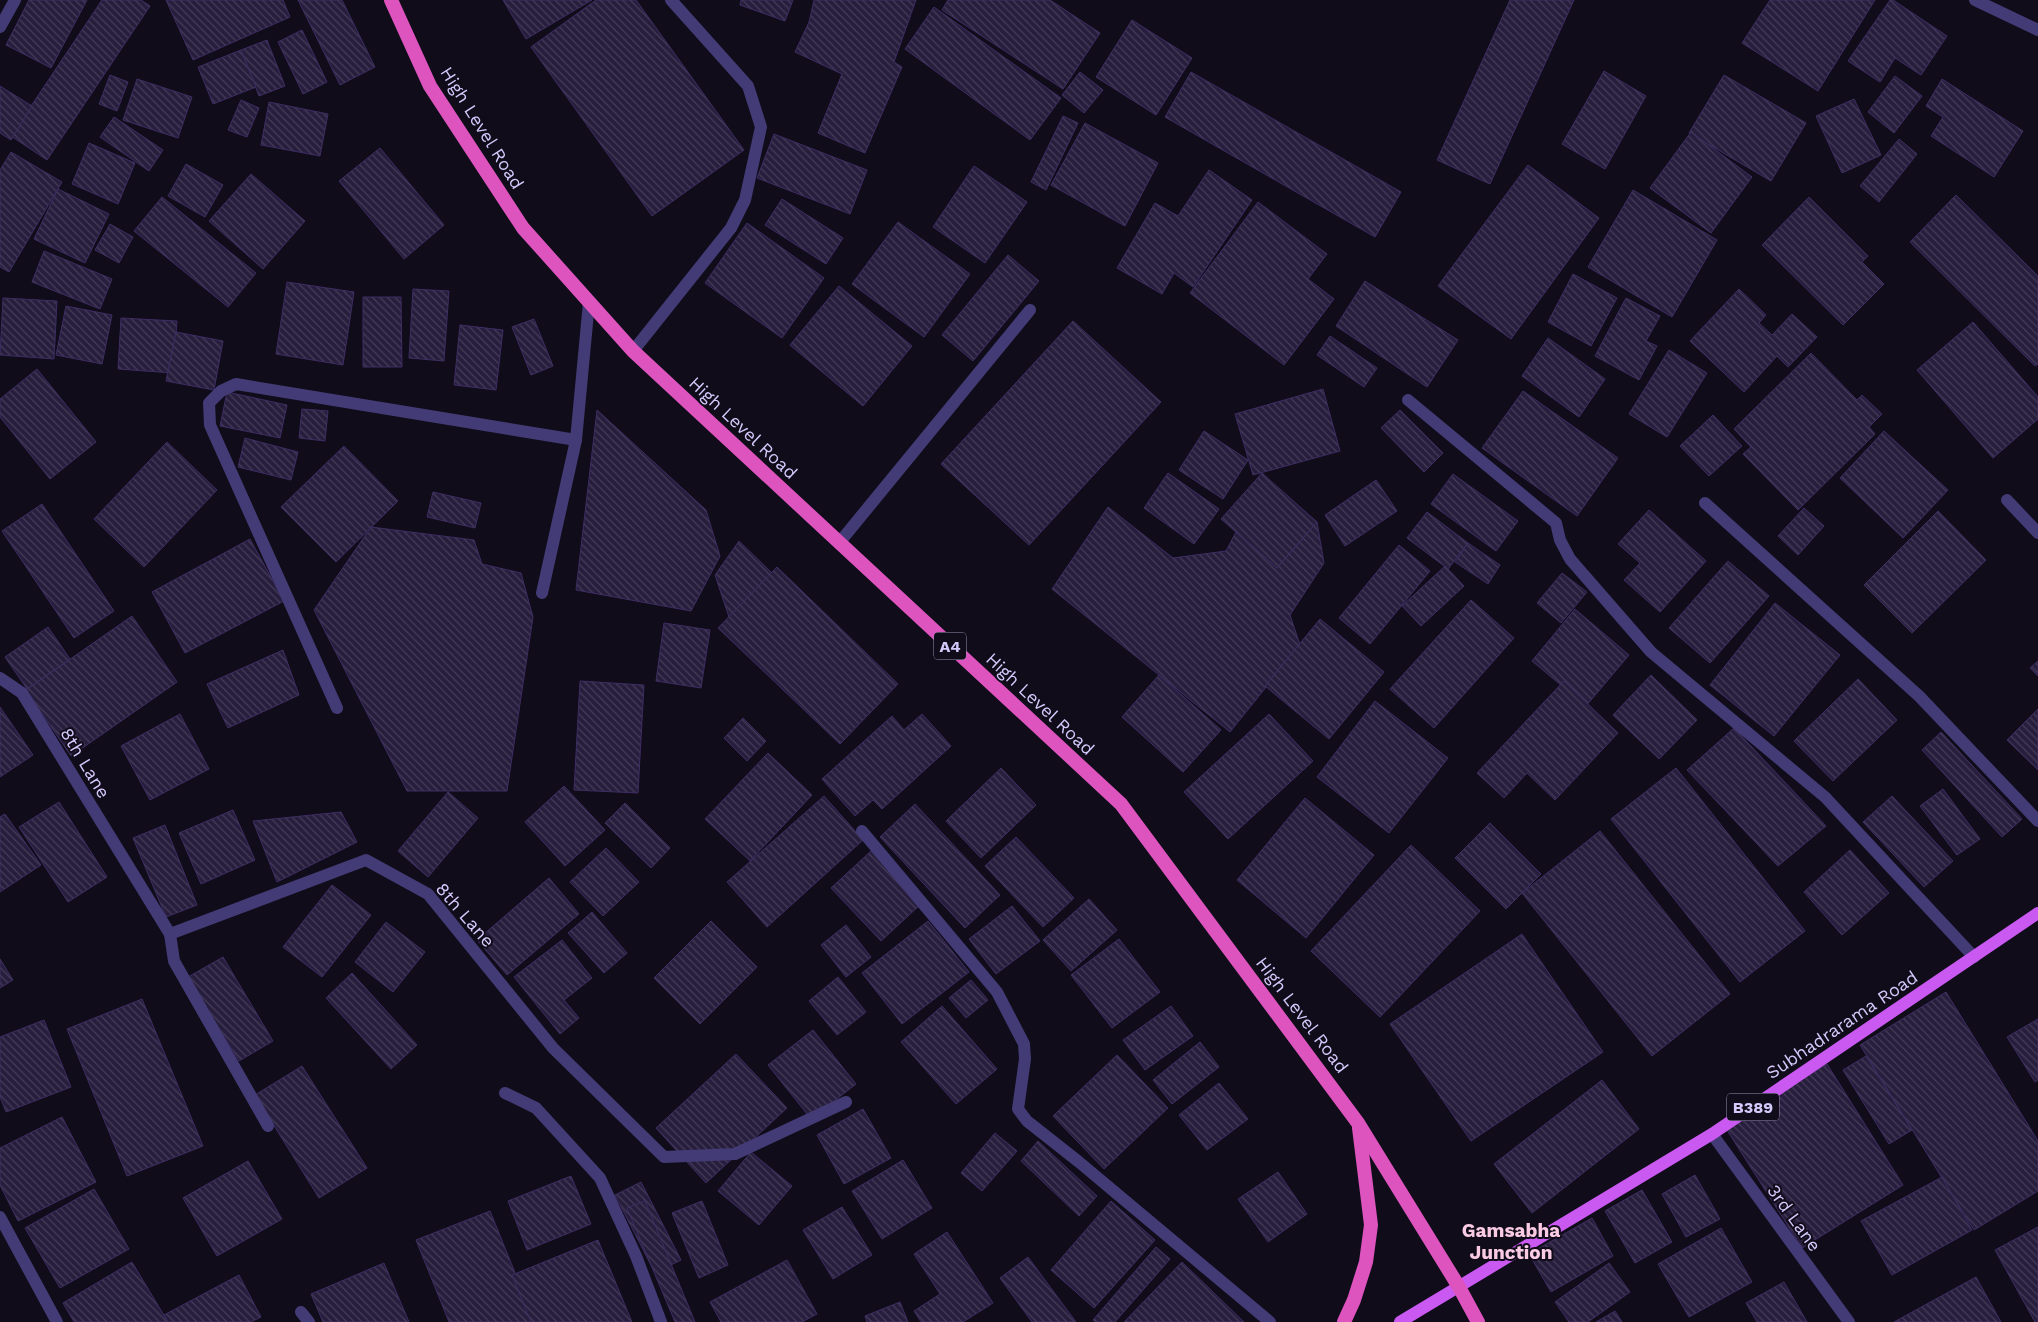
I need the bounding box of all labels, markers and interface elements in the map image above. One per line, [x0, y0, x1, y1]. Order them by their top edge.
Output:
street label: High Level Road [436, 63, 528, 193]
street label: High Level Road [685, 372, 802, 483]
road number: A4 [934, 632, 966, 659]
street label: High Level Road [982, 648, 1099, 759]
street label: 8th Lane [56, 724, 115, 802]
street label: 8th Lane [432, 878, 499, 951]
street label: High Level Road [1252, 952, 1353, 1077]
street label: Subhadrarama Road [1762, 966, 1921, 1083]
road number: B389 [1727, 1094, 1779, 1120]
street label: 3rd Lane [1763, 1180, 1826, 1255]
district label: Gamsabha Junction [1462, 1219, 1560, 1264]

